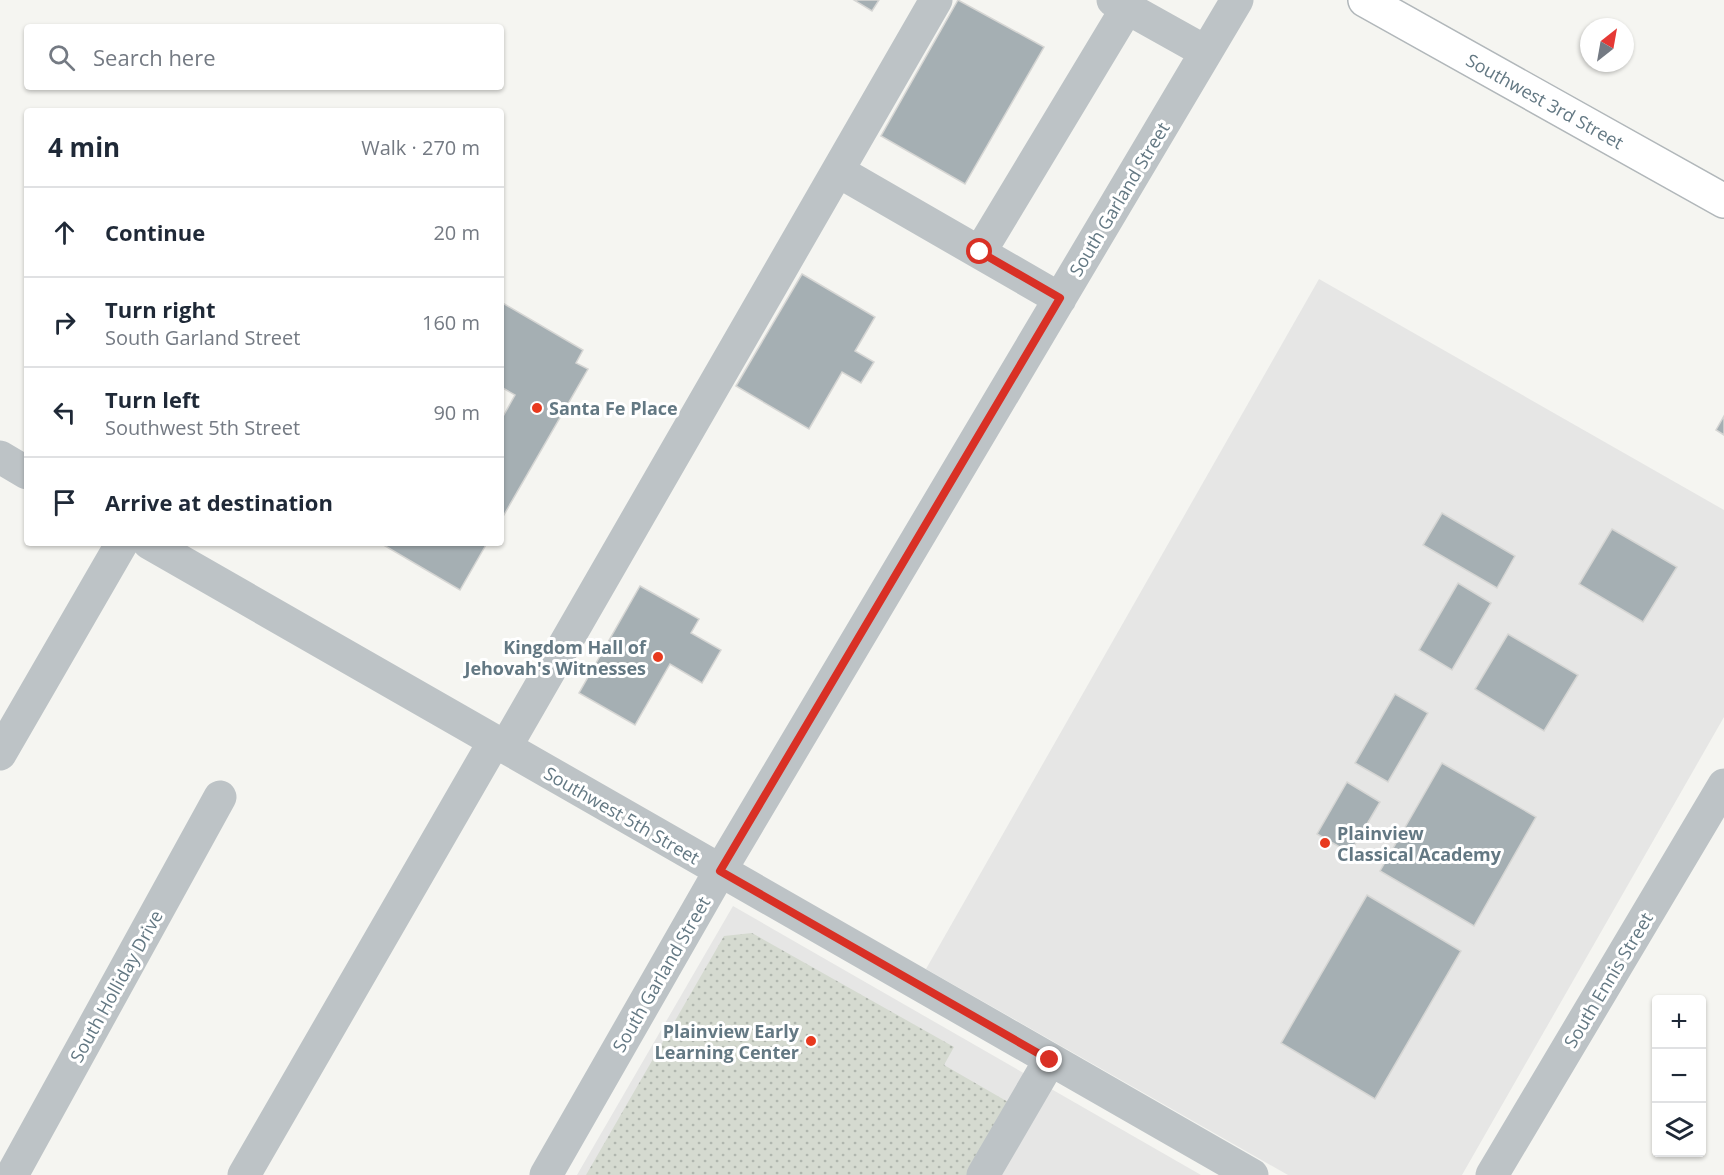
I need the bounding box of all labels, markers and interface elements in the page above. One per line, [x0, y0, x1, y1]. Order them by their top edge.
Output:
north arrow [1580, 18, 1634, 72]
search box [24, 24, 504, 90]
icon: search [45, 41, 78, 74]
text: Search here [93, 42, 216, 72]
street label: Southwest 3rd Street [1462, 48, 1628, 154]
street label: South Garland Street [1063, 117, 1175, 281]
text: 4 min [48, 129, 120, 165]
text: Walk · 270 m [361, 134, 480, 161]
icon: ahead [48, 216, 81, 249]
text: Continue [105, 217, 205, 247]
text: 20 m [433, 219, 480, 246]
route start [966, 238, 992, 264]
text: Turn right [105, 294, 216, 324]
icon: right [48, 306, 81, 339]
text: 160 m [422, 309, 480, 336]
text: South Garland Street [105, 324, 300, 351]
text: Turn left [105, 384, 200, 414]
icon: left [48, 396, 81, 429]
place label: Santa Fe Place [549, 396, 678, 420]
text: 90 m [433, 399, 480, 426]
marker: Santa Fe Place [530, 401, 544, 415]
text: Southwest 5th Street [105, 414, 300, 441]
icon: arrive [48, 486, 81, 519]
text: Arrive at destination [105, 487, 333, 517]
place label: Kingdom Hall of Jehovah's Witnesses [462, 635, 647, 680]
marker: Kingdom Hall of Jehovah's Witnesses [651, 650, 665, 664]
street label: Southwest 5th Street [540, 761, 704, 869]
place label: Plainview Classical Academy [1337, 821, 1502, 866]
marker: Plainview Classical Academy [1318, 836, 1332, 850]
street label: South Garland Street [607, 892, 715, 1056]
street label: South Holliday Drive [64, 906, 168, 1066]
street label: South Ennis Street [1558, 908, 1658, 1052]
map controls [1652, 995, 1706, 1157]
button: + [1652, 995, 1706, 1049]
place label: Plainview Early Learning Center [655, 1019, 800, 1064]
marker: Plainview Early Learning Center [804, 1034, 818, 1048]
route end [1036, 1046, 1062, 1072]
button: − [1652, 1049, 1706, 1103]
button: layers [1652, 1103, 1706, 1157]

